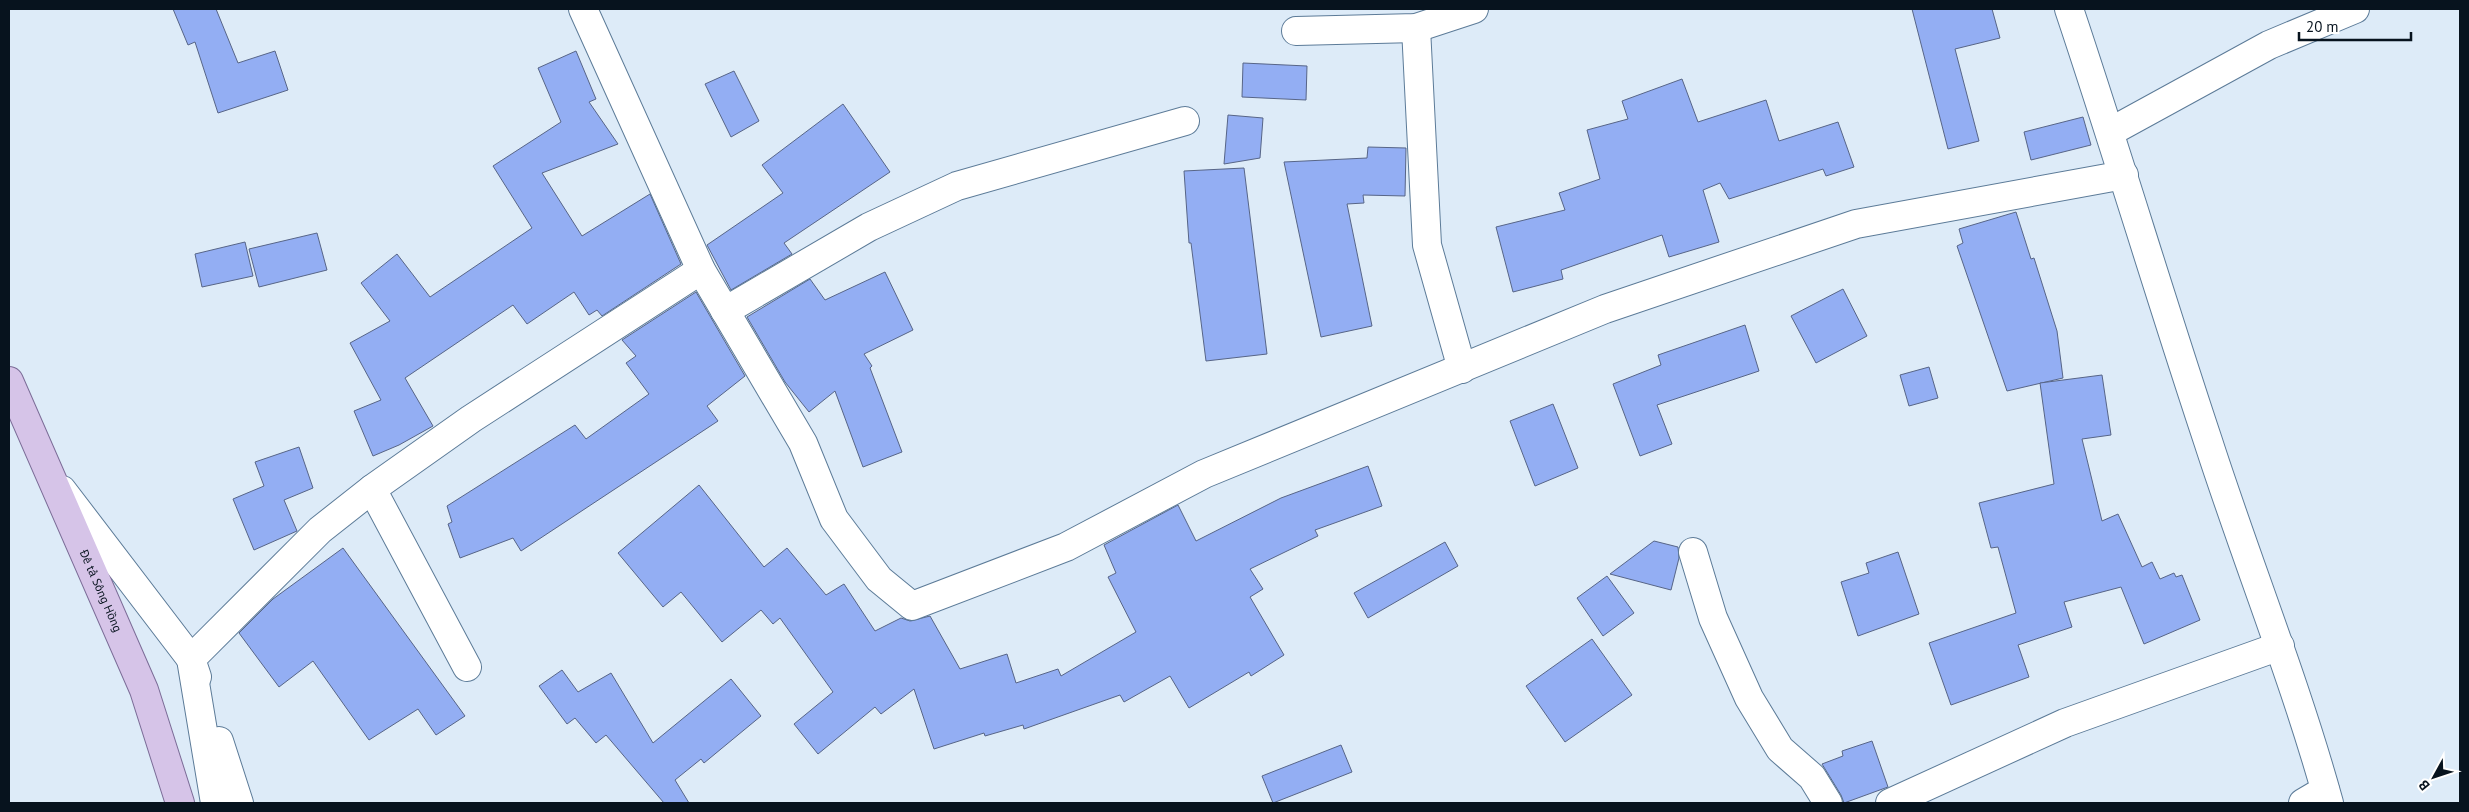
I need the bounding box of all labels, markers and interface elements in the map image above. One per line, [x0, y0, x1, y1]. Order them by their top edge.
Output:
scale bar [2299, 10, 2412, 42]
text: 20 m [2306, 17, 2339, 36]
street label: Đê tả Sông Hồng [76, 546, 126, 634]
north arrow [2409, 752, 2459, 802]
text: B [2414, 776, 2434, 794]

